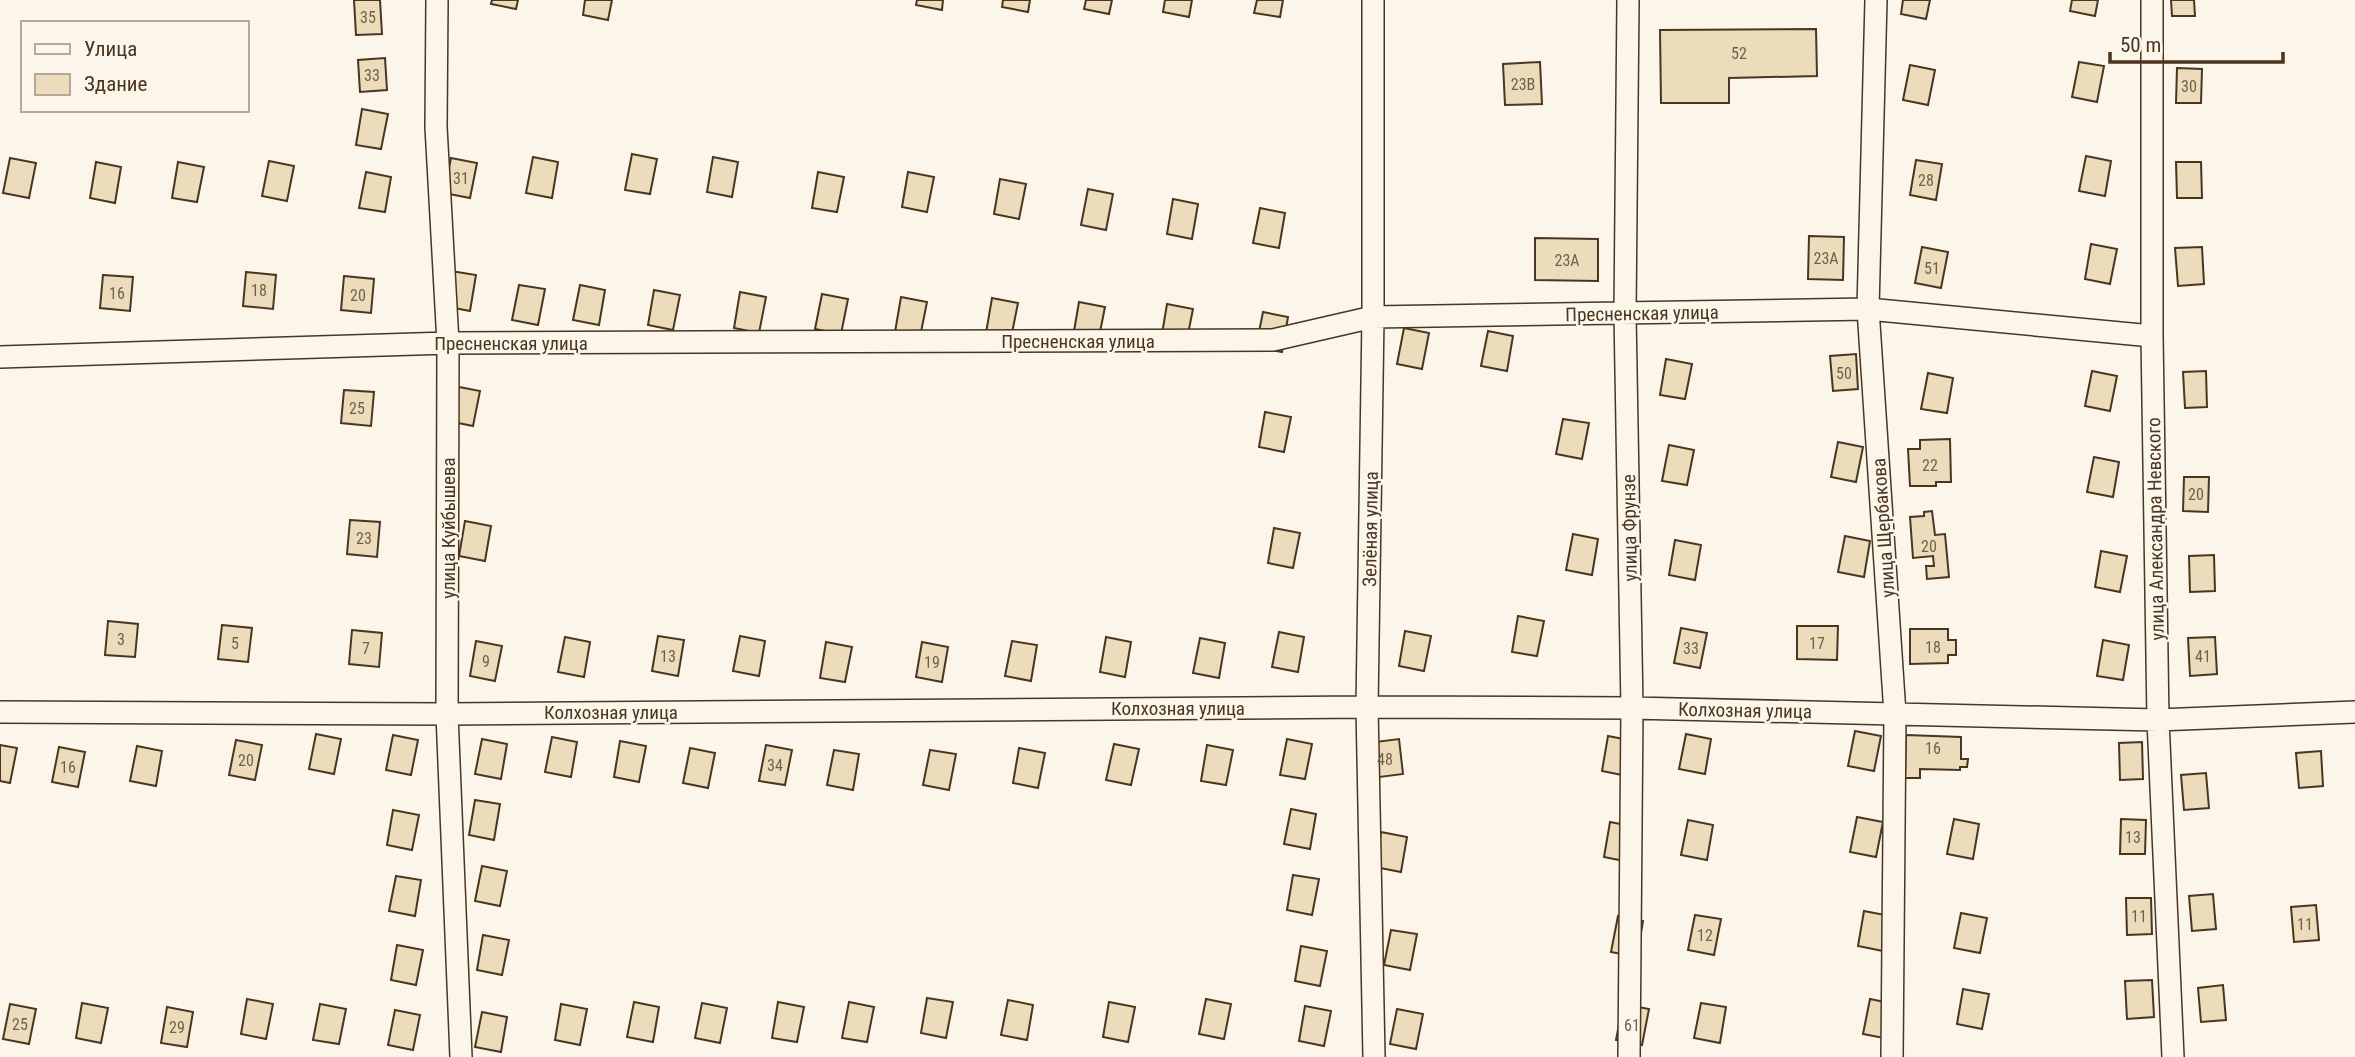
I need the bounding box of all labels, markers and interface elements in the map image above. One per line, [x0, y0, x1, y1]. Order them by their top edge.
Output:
house number: 35 [360, 8, 376, 27]
legend [21, 21, 248, 112]
scale bar [2110, 21, 2283, 65]
text: 50 m [2120, 33, 2161, 57]
text: Улица [84, 37, 137, 61]
house number: 52 [1731, 44, 1747, 63]
house number: 33 [364, 66, 380, 85]
text: Здание [84, 72, 148, 96]
house number: 23В [1511, 75, 1535, 94]
house number: 30 [2181, 77, 2197, 96]
house number: 31 [453, 169, 469, 188]
house number: 28 [1918, 171, 1934, 190]
house number: 23А [1813, 249, 1839, 268]
house number: 23А [1554, 251, 1580, 270]
house number: 51 [1924, 259, 1940, 278]
house number: 18 [251, 281, 267, 300]
house number: 16 [109, 284, 125, 303]
house number: 20 [350, 286, 366, 305]
street label: Пресненская улица [1565, 301, 1719, 326]
street label: Пресненская улица [1001, 330, 1155, 353]
street label: Пресненская улица [434, 332, 588, 355]
house number: 50 [1836, 364, 1852, 383]
house number: 25 [349, 399, 365, 418]
street label: улица Александра Невского [2142, 417, 2169, 641]
house number: 22 [1922, 456, 1938, 475]
street label: улица Куйбышева [437, 457, 460, 599]
street label: улица Щербакова [1867, 457, 1900, 599]
street label: Зелёная улица [1358, 471, 1383, 587]
street label: улица Фрунзе [1617, 474, 1642, 582]
house number: 20 [2188, 485, 2204, 504]
house number: 23 [356, 529, 372, 548]
house number: 20 [1921, 537, 1937, 556]
house number: 3 [117, 630, 125, 649]
house number: 5 [231, 634, 239, 653]
house number: 17 [1809, 634, 1825, 653]
house number: 18 [1925, 638, 1941, 657]
house number: 7 [362, 639, 370, 658]
house number: 33 [1683, 639, 1699, 658]
house number: 13 [660, 647, 676, 666]
house number: 41 [2195, 647, 2211, 666]
house number: 9 [482, 652, 490, 671]
house number: 19 [924, 653, 940, 672]
street label: Колхозная улица [1111, 697, 1245, 720]
street label: Колхозная улица [1678, 698, 1812, 723]
street label: Колхозная улица [544, 701, 678, 724]
house number: 16 [1925, 739, 1941, 758]
house number: 48 [1377, 750, 1393, 769]
house number: 20 [238, 751, 254, 770]
house number: 34 [767, 756, 783, 775]
house number: 16 [60, 758, 76, 777]
house number: 13 [2125, 828, 2141, 847]
house number: 11 [2131, 907, 2147, 926]
house number: 11 [2297, 915, 2313, 934]
house number: 12 [1697, 926, 1713, 945]
house number: 25 [12, 1015, 28, 1034]
house number: 61 [1624, 1016, 1640, 1035]
house number: 29 [169, 1018, 185, 1037]

